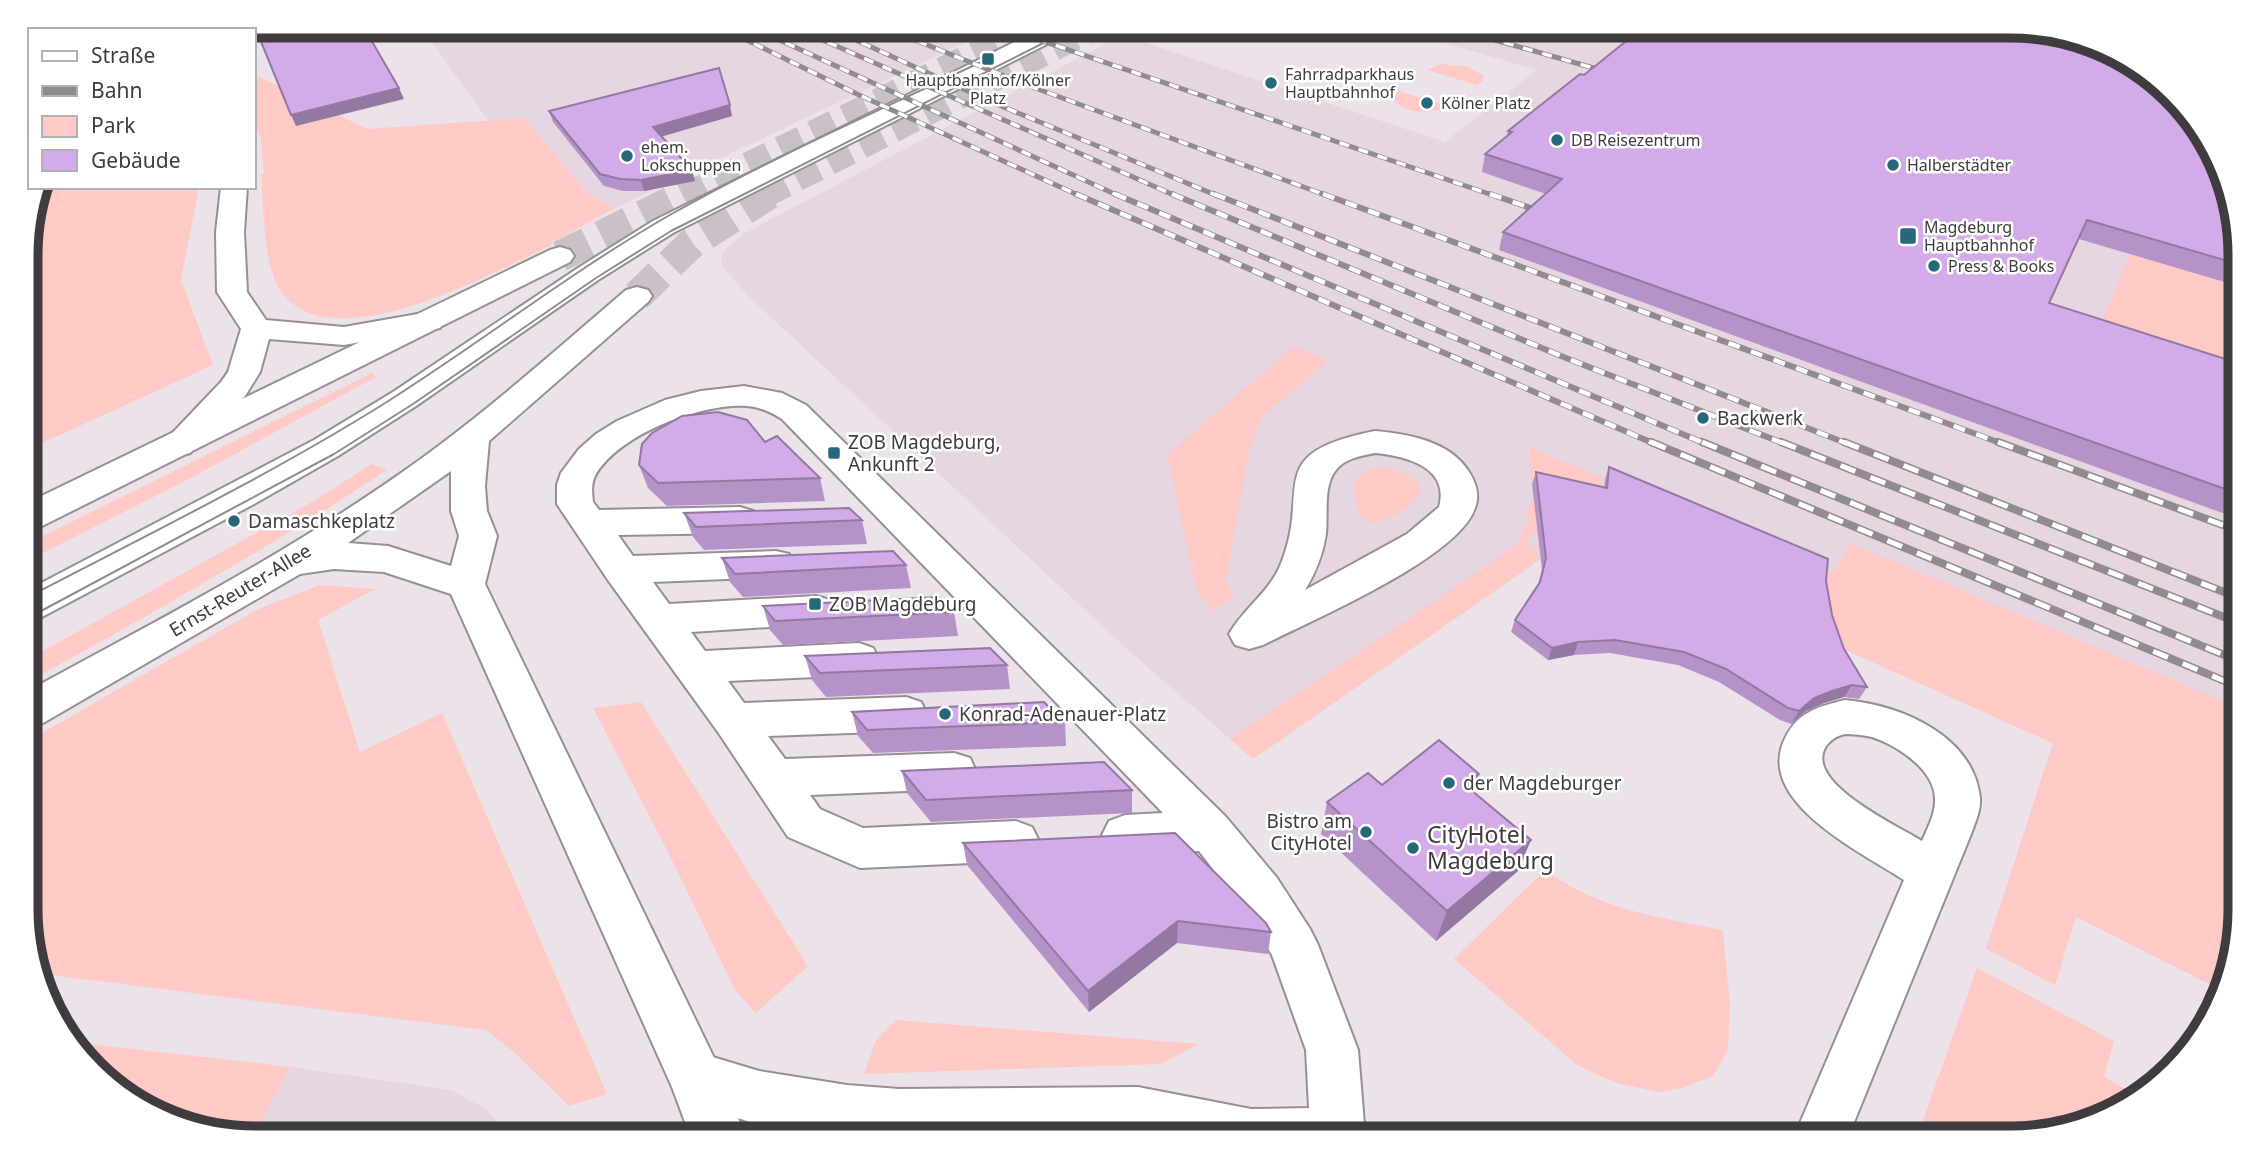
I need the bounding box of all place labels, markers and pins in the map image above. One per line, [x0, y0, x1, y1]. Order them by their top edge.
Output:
marker: Hauptbahnhof/Kölner Platz [980, 51, 996, 67]
place label: Fahrradparkhaus Hauptbahnhof [1285, 63, 1414, 103]
place label: Hauptbahnhof/Kölner Platz [905, 69, 1071, 109]
marker: Fahrradparkhaus Hauptbahnhof [1263, 75, 1279, 91]
place label: Kölner Platz [1441, 92, 1530, 114]
marker: Kölner Platz [1419, 95, 1435, 111]
place label: DB Reisezentrum [1571, 129, 1701, 151]
marker: DB Reisezentrum [1549, 132, 1565, 148]
place label: ehem. Lokschuppen [641, 136, 741, 176]
marker: ehem. Lokschuppen [619, 148, 635, 164]
place label: Halberstädter [1907, 154, 2011, 176]
marker: Halberstädter [1885, 157, 1901, 173]
place label: Magdeburg Hauptbahnhof [1924, 216, 2035, 256]
marker: Magdeburg Hauptbahnhof [1898, 226, 1918, 246]
place label: Press & Books [1948, 255, 2054, 277]
marker: Press & Books [1926, 258, 1942, 274]
place label: Backwerk [1717, 405, 1803, 431]
marker: Backwerk [1695, 410, 1711, 426]
place label: ZOB Magdeburg, Ankunft 2 [848, 429, 1001, 477]
marker: ZOB Magdeburg, Ankunft 2 [826, 445, 842, 461]
place label: Damaschkeplatz [248, 508, 395, 534]
marker: Damaschkeplatz [226, 513, 242, 529]
place label: ZOB Magdeburg [829, 591, 977, 617]
marker: ZOB Magdeburg [807, 596, 823, 612]
place label: Konrad-Adenauer-Platz [959, 701, 1166, 727]
marker: Konrad-Adenauer-Platz [937, 706, 953, 722]
place label: der Magdeburger [1463, 770, 1622, 796]
marker: der Magdeburger [1441, 775, 1457, 791]
place label: Bistro am CityHotel [1266, 808, 1352, 856]
place label: CityHotel Magdeburg [1427, 818, 1554, 876]
marker: Bistro am CityHotel [1358, 824, 1374, 840]
marker: CityHotel Magdeburg [1405, 840, 1421, 856]

